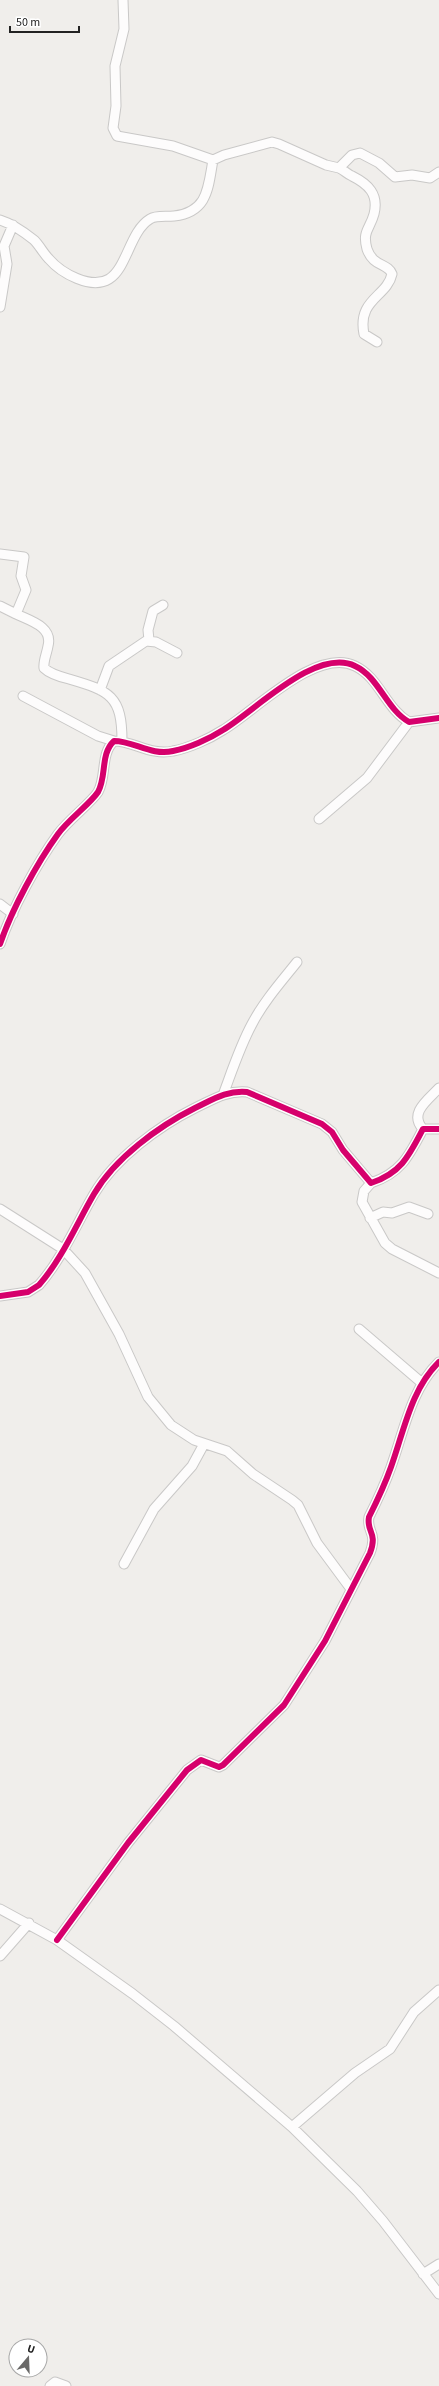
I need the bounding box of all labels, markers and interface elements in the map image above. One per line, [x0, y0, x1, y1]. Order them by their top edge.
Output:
scale bar [10, 8, 79, 34]
text: 50 m [16, 14, 40, 31]
north arrow [8, 2338, 48, 2378]
text: U [25, 2341, 37, 2357]

